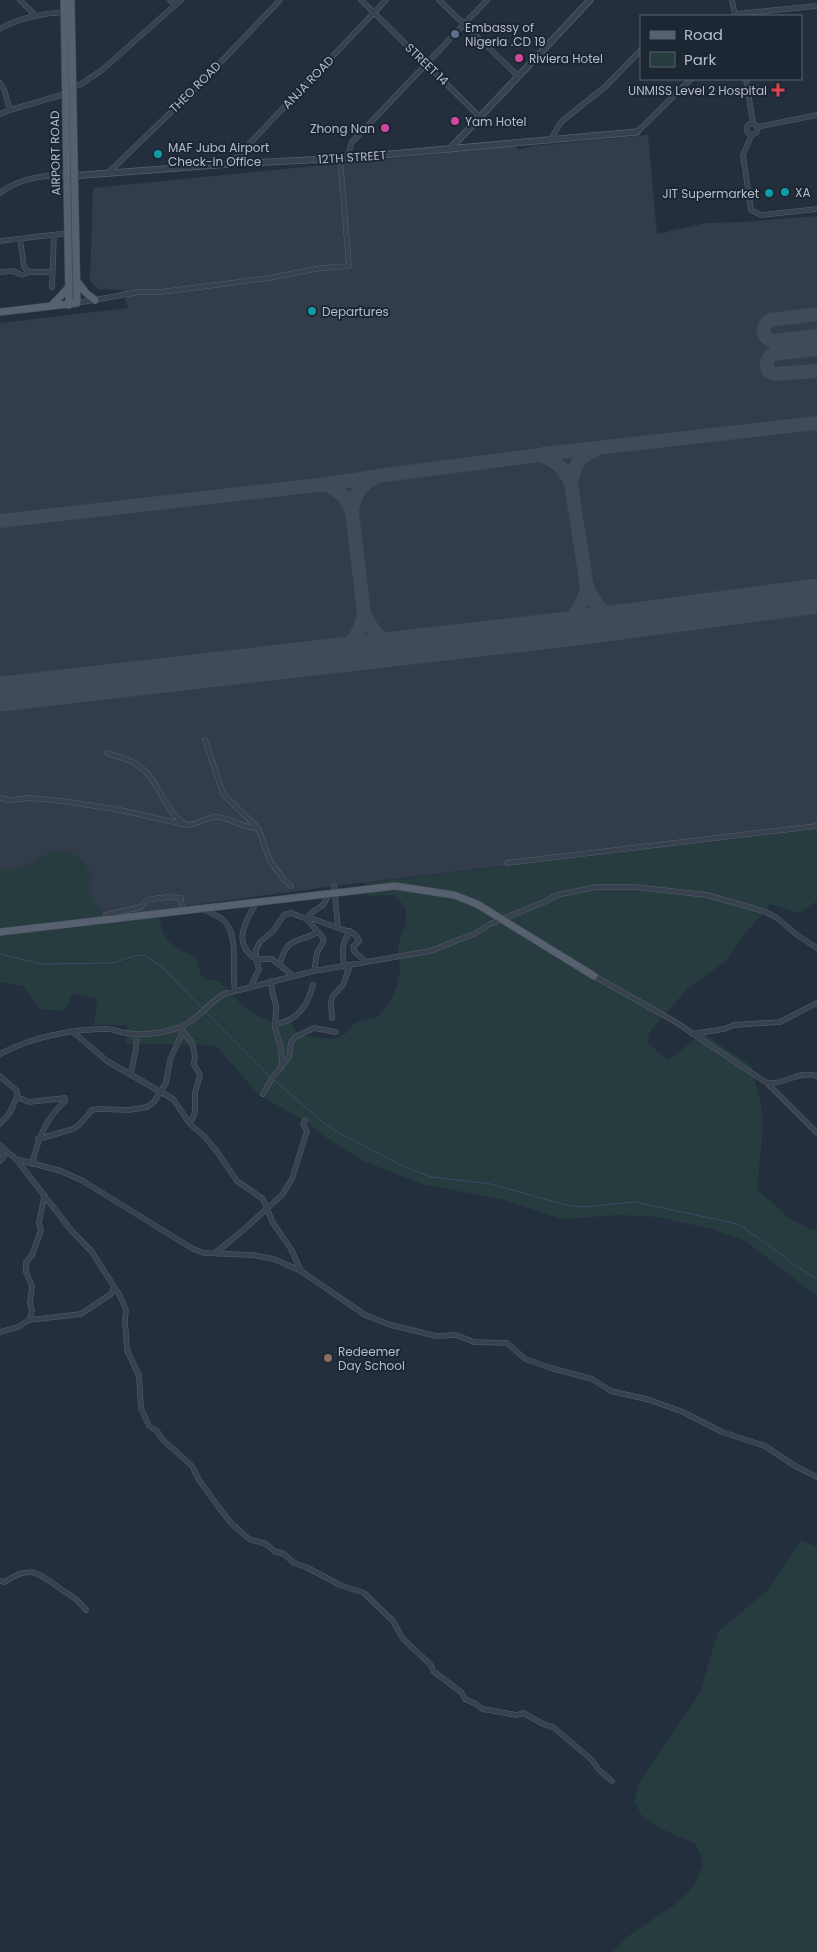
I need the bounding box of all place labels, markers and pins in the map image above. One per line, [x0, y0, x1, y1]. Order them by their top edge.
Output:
place label: Embassy of Nigeria .CD 19 [465, 19, 546, 50]
marker: Embassy of Nigeria .CD 19 [449, 28, 461, 40]
place label: Riviera Hotel [529, 50, 603, 67]
marker: Riviera Hotel [513, 52, 525, 64]
place label: UNMISS Level 2 Hospital [628, 82, 767, 99]
marker: UNMISS Level 2 Hospital [771, 83, 785, 97]
place label: Yam Hotel [465, 113, 526, 130]
marker: Yam Hotel [449, 115, 461, 127]
place label: Zhong Nan [310, 120, 375, 137]
marker: Zhong Nan [379, 122, 391, 134]
place label: MAF Juba Airport Check-in Office [168, 139, 269, 170]
marker: MAF Juba Airport Check-in Office [152, 148, 164, 160]
place label: XA [795, 184, 811, 201]
place label: JIT Supermarket [662, 185, 759, 202]
marker: XA [779, 186, 791, 198]
marker: JIT Supermarket [763, 187, 775, 199]
place label: Departures [322, 303, 389, 320]
marker: Departures [306, 305, 318, 317]
place label: Redeemer Day School [338, 1343, 405, 1374]
marker: Redeemer Day School [322, 1352, 334, 1364]

